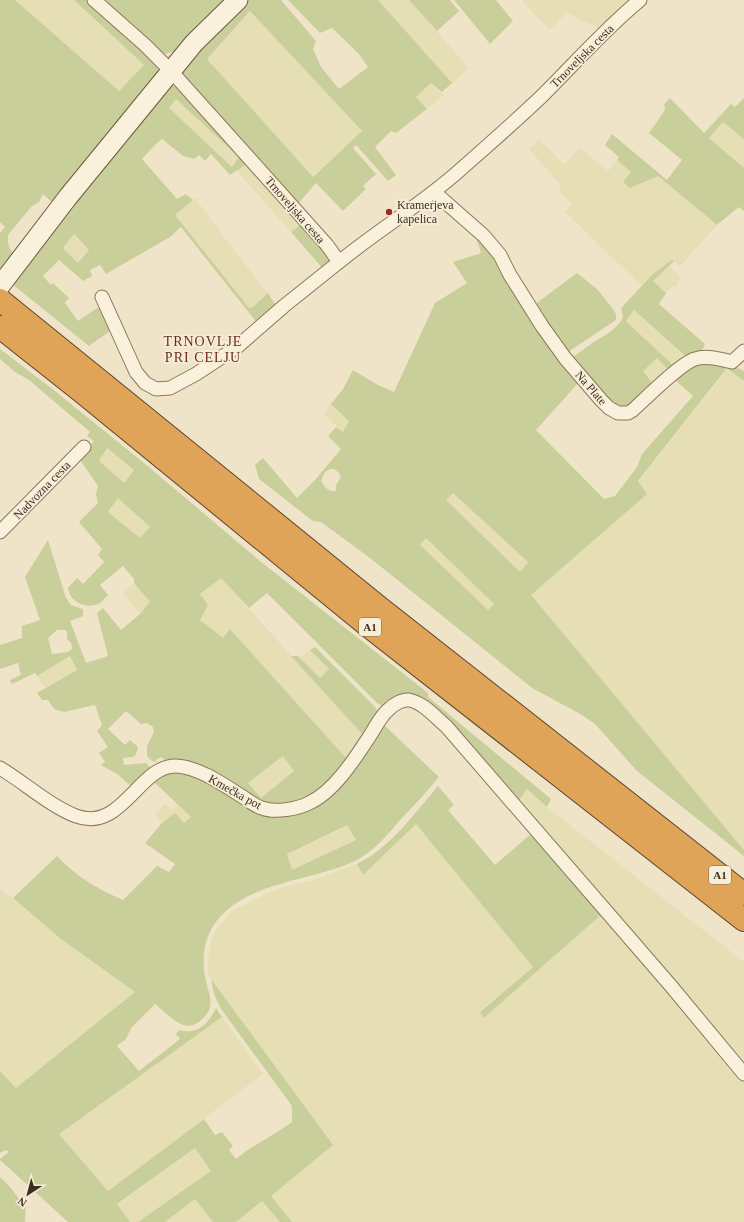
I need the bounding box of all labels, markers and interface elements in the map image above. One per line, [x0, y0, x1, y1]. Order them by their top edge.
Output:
street label: Trnoveljska cesta [547, 21, 617, 91]
street label: Trnoveljska cesta [262, 174, 328, 247]
place label: Kramerjeva kapelica [397, 198, 454, 226]
marker: Kramerjeva kapelica [384, 207, 394, 217]
district label: TRNOVLJE PRI CELJU [164, 334, 242, 365]
street label: Na Plate [572, 368, 610, 408]
street label: Nadvozna cesta [11, 457, 74, 522]
road number: A1 [359, 618, 381, 636]
street label: Kmečka pot [206, 772, 264, 813]
road number: A1 [709, 866, 731, 884]
north arrow [8, 1174, 48, 1214]
text: N [15, 1195, 29, 1209]

